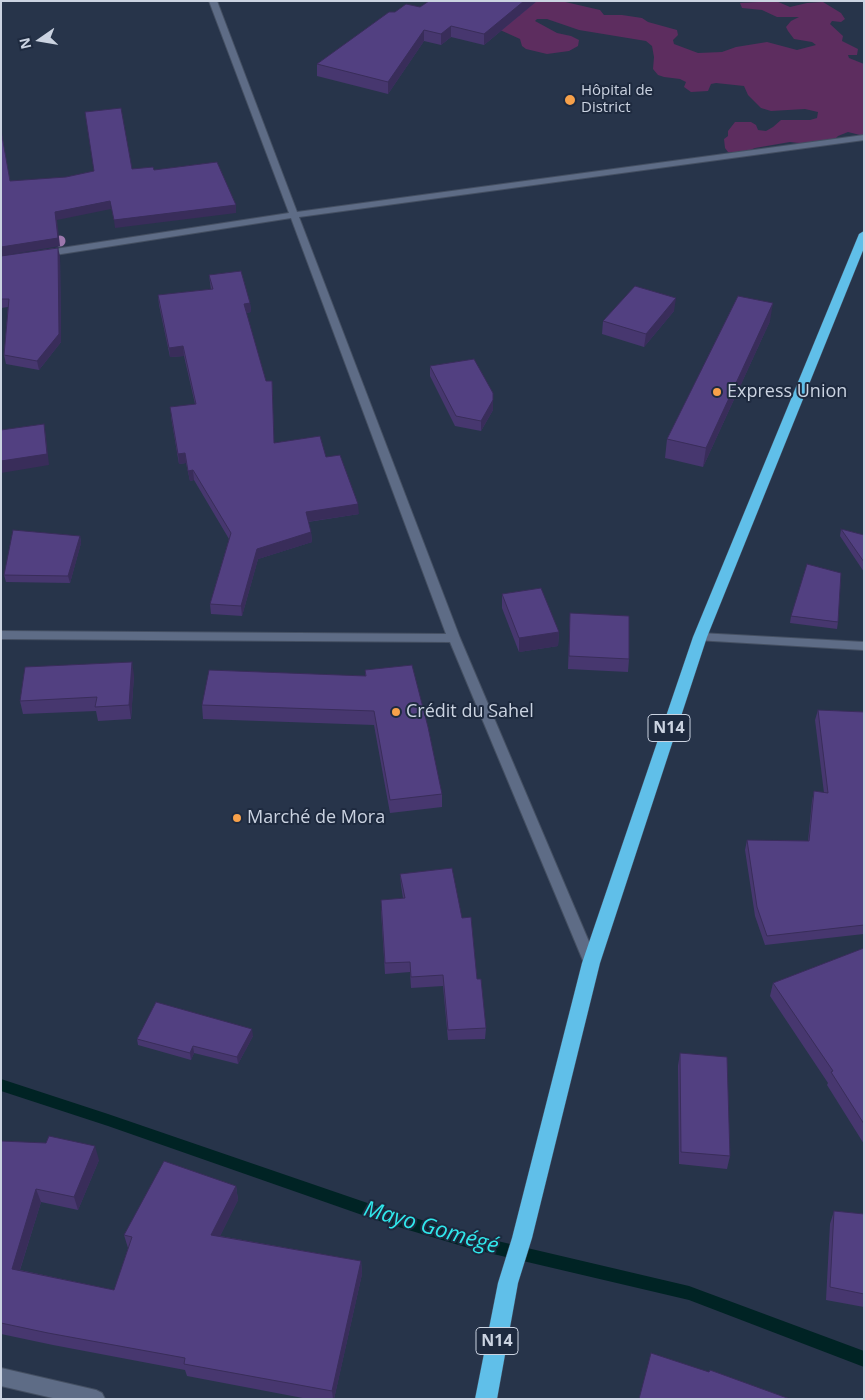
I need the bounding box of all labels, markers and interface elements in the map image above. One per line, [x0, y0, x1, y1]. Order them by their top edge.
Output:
north arrow [15, 15, 65, 65]
text: N [14, 36, 35, 51]
place label: Hôpital de District [581, 82, 653, 117]
marker: Hôpital de District [563, 93, 577, 107]
place label: Express Union [727, 381, 847, 403]
marker: Express Union [711, 386, 723, 398]
place label: Crédit du Sahel [406, 701, 534, 723]
marker: Crédit du Sahel [390, 706, 402, 718]
road number: N14 [648, 714, 690, 741]
place label: Marché de Mora [247, 807, 385, 829]
marker: Marché de Mora [231, 812, 243, 824]
water label: Mayo Gomégé [361, 1196, 501, 1260]
road number: N14 [476, 1328, 518, 1354]

